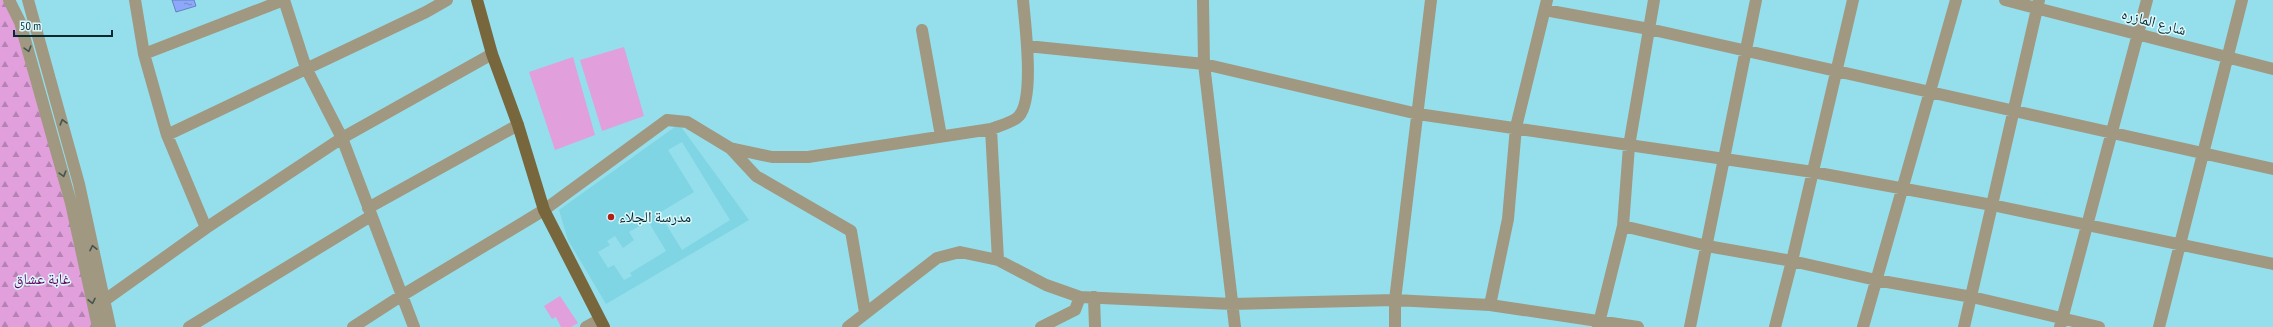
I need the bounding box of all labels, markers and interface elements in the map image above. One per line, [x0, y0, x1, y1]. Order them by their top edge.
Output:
street label: شارع المازره [2119, 4, 2189, 40]
scale bar [14, 12, 112, 38]
text: 50 m [20, 18, 41, 33]
one-way arrow [23, 46, 32, 53]
one-way arrow [59, 118, 68, 125]
one-way arrow [58, 171, 67, 178]
place label: مدرسة الجلاء [619, 207, 691, 226]
marker: مدرسة الجلاء [606, 212, 616, 222]
one-way arrow [90, 245, 98, 251]
park label: غابة عشاق [14, 269, 71, 289]
one-way arrow [88, 298, 96, 304]

